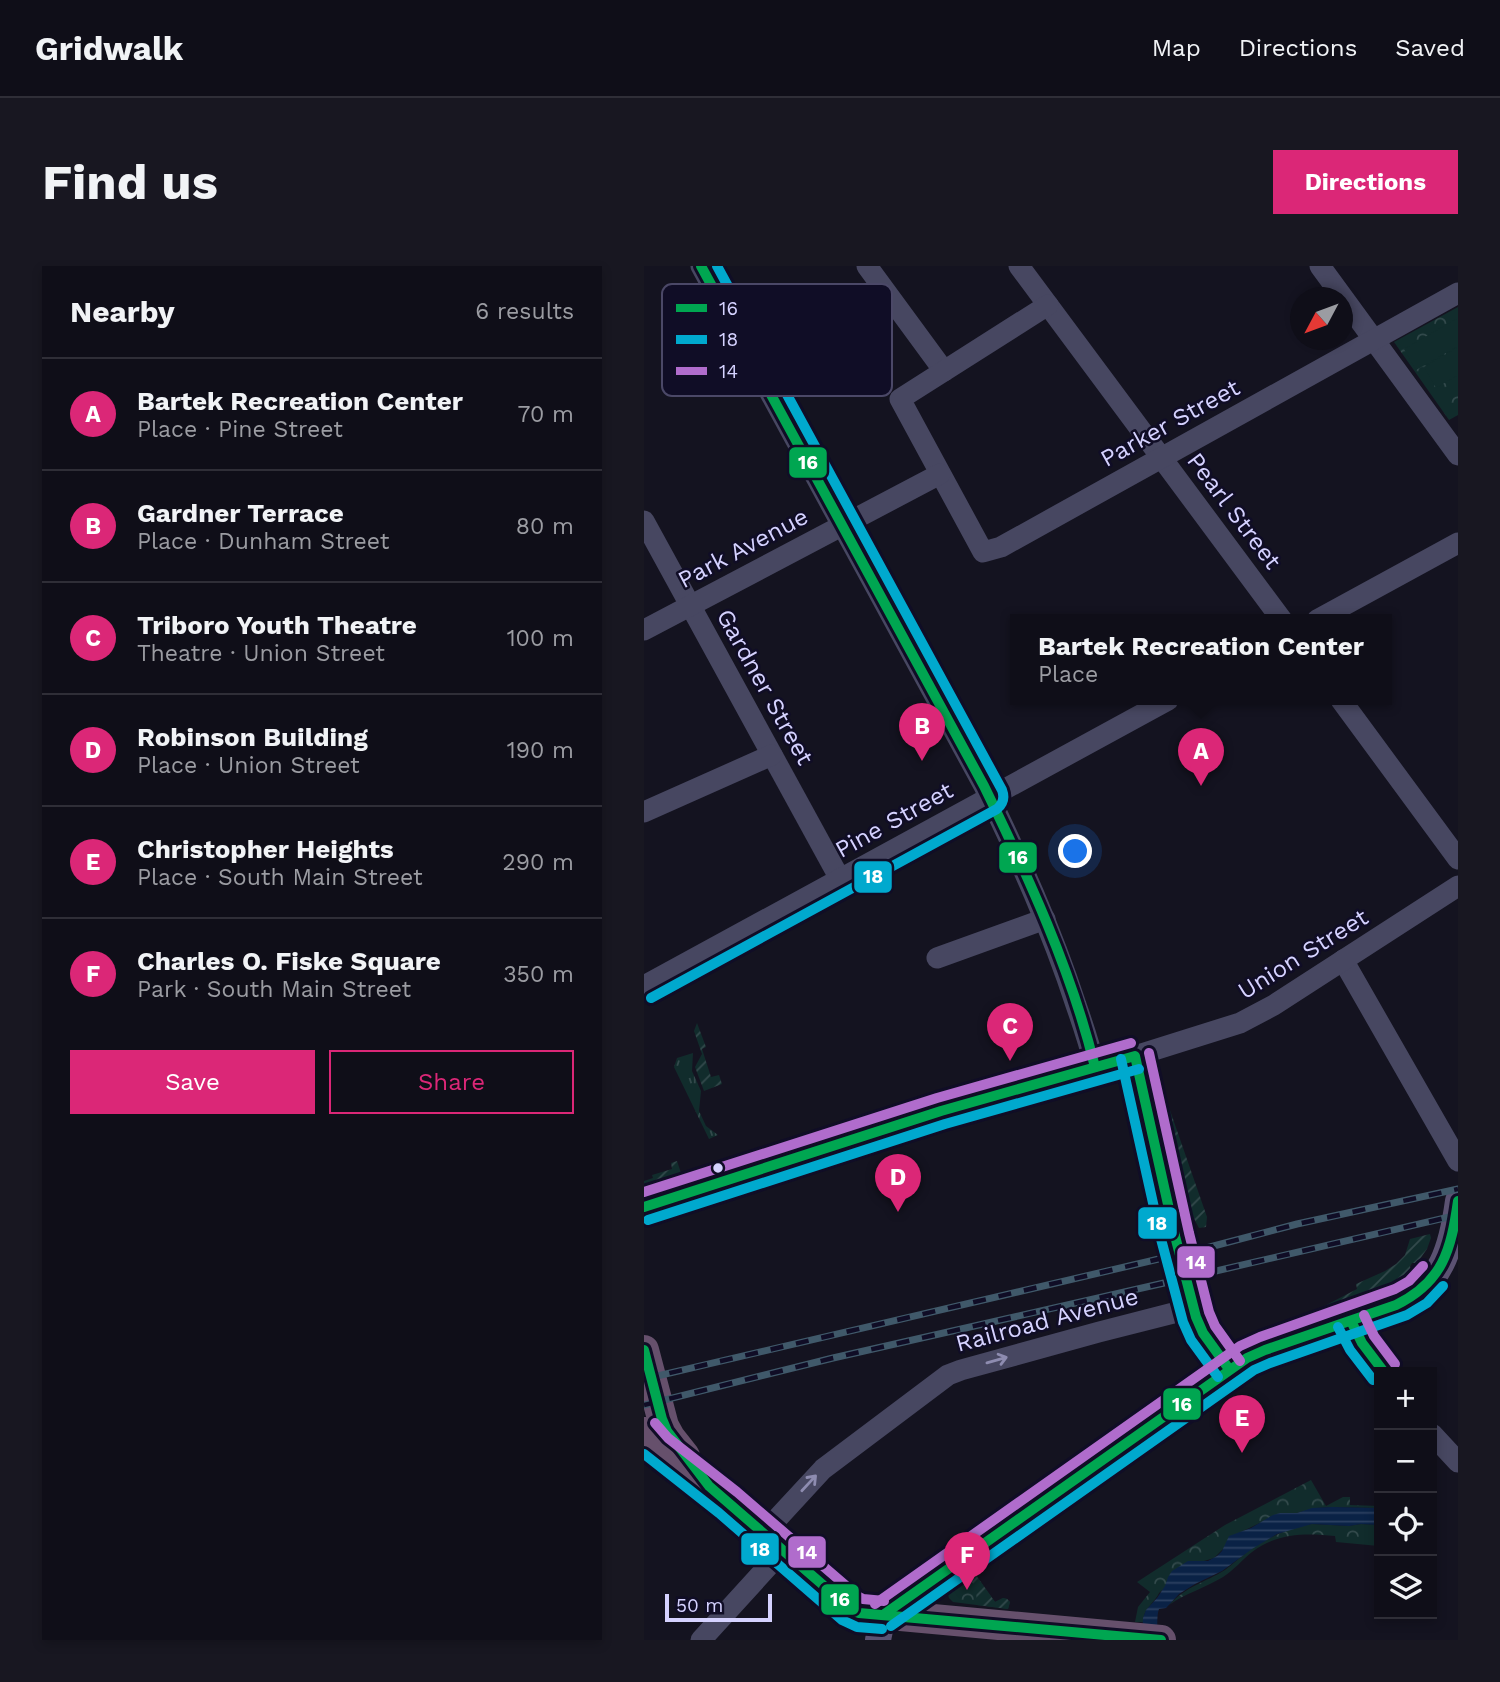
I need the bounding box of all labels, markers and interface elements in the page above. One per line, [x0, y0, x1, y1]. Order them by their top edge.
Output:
text: Gridwalk [35, 29, 183, 68]
text: Map [1152, 34, 1201, 62]
text: Directions [1239, 34, 1357, 62]
text: Saved [1395, 34, 1465, 62]
button: Directions [1273, 150, 1458, 214]
text: Find us [42, 153, 218, 211]
legend [662, 284, 892, 396]
north arrow [1290, 287, 1353, 350]
text: Nearby [70, 294, 175, 329]
text: 16 [719, 297, 738, 320]
text: 6 results [475, 298, 574, 325]
text: 18 [719, 328, 738, 351]
text: 14 [719, 360, 738, 383]
street label: Parker Street [1096, 373, 1244, 473]
text: Bartek Recreation Center [137, 386, 463, 416]
text: A [85, 401, 101, 428]
text: 70 m [517, 401, 574, 428]
text: Place · Pine Street [137, 416, 343, 443]
line badge: 16 [788, 446, 828, 479]
street label: Pearl Street [1181, 447, 1287, 575]
text: 16 [798, 451, 818, 474]
text: Gardner Terrace [137, 498, 344, 528]
street label: Park Avenue [673, 502, 813, 594]
text: B [85, 513, 101, 540]
text: 80 m [516, 513, 574, 540]
text: Place · Dunham Street [137, 528, 389, 555]
street label: Gardner Street [711, 604, 819, 770]
text: Triboro Youth Theatre [137, 610, 417, 640]
popup [1010, 614, 1392, 705]
text: C [85, 625, 101, 652]
text: 100 m [507, 625, 574, 652]
text: Bartek Recreation Center [1038, 631, 1364, 661]
text: Theatre · Union Street [137, 640, 385, 667]
text: Place [1038, 661, 1098, 688]
pin: B [899, 703, 945, 761]
text: Robinson Building [137, 722, 368, 752]
pin: A [1178, 728, 1224, 786]
text: D [85, 737, 101, 764]
text: 190 m [507, 737, 574, 764]
text: Place · Union Street [137, 752, 360, 779]
street label: Pine Street [830, 776, 958, 864]
text: Christopher Heights [137, 834, 394, 864]
your location [1058, 834, 1092, 868]
line badge: 16 [998, 841, 1038, 874]
text: 16 [1008, 846, 1028, 869]
text: E [86, 849, 100, 876]
text: 290 m [502, 849, 574, 876]
line badge: 18 [853, 860, 893, 894]
text: Place · South Main Street [137, 864, 423, 891]
text: 18 [863, 865, 883, 888]
street label: Union Street [1233, 903, 1373, 1005]
text: Charles O. Fiske Square [137, 946, 441, 976]
text: F [86, 961, 100, 988]
text: 350 m [503, 961, 574, 988]
text: Park · South Main Street [137, 976, 411, 1003]
pin: C [987, 1003, 1033, 1061]
button: Save [70, 1050, 315, 1114]
button: Share [329, 1050, 574, 1114]
pin: D [875, 1154, 921, 1212]
unlabelled marker [711, 1161, 725, 1175]
line badge: 18 [1137, 1206, 1178, 1240]
text: 18 [1147, 1212, 1167, 1235]
line badge: 14 [1176, 1245, 1216, 1279]
text: 14 [1186, 1251, 1206, 1274]
street label: Railroad Avenue [953, 1282, 1141, 1358]
one-way arrow [986, 1353, 1008, 1366]
map controls [1374, 1367, 1437, 1619]
button: + [1374, 1367, 1437, 1430]
line badge: 16 [1162, 1387, 1202, 1421]
text: 16 [1172, 1393, 1192, 1416]
pin: E [1219, 1395, 1265, 1453]
button: − [1374, 1430, 1437, 1493]
one-way arrow [801, 1474, 817, 1492]
button: locate [1374, 1493, 1437, 1556]
line badge: 18 [740, 1532, 780, 1566]
pin: F [944, 1532, 990, 1590]
line badge: 14 [787, 1535, 827, 1569]
text: 18 [750, 1538, 770, 1561]
text: 14 [797, 1541, 817, 1564]
button: layers [1374, 1556, 1437, 1619]
line badge: 16 [820, 1583, 860, 1616]
text: 16 [830, 1588, 850, 1611]
scale bar [665, 1591, 772, 1623]
text: 50 m [676, 1594, 723, 1617]

